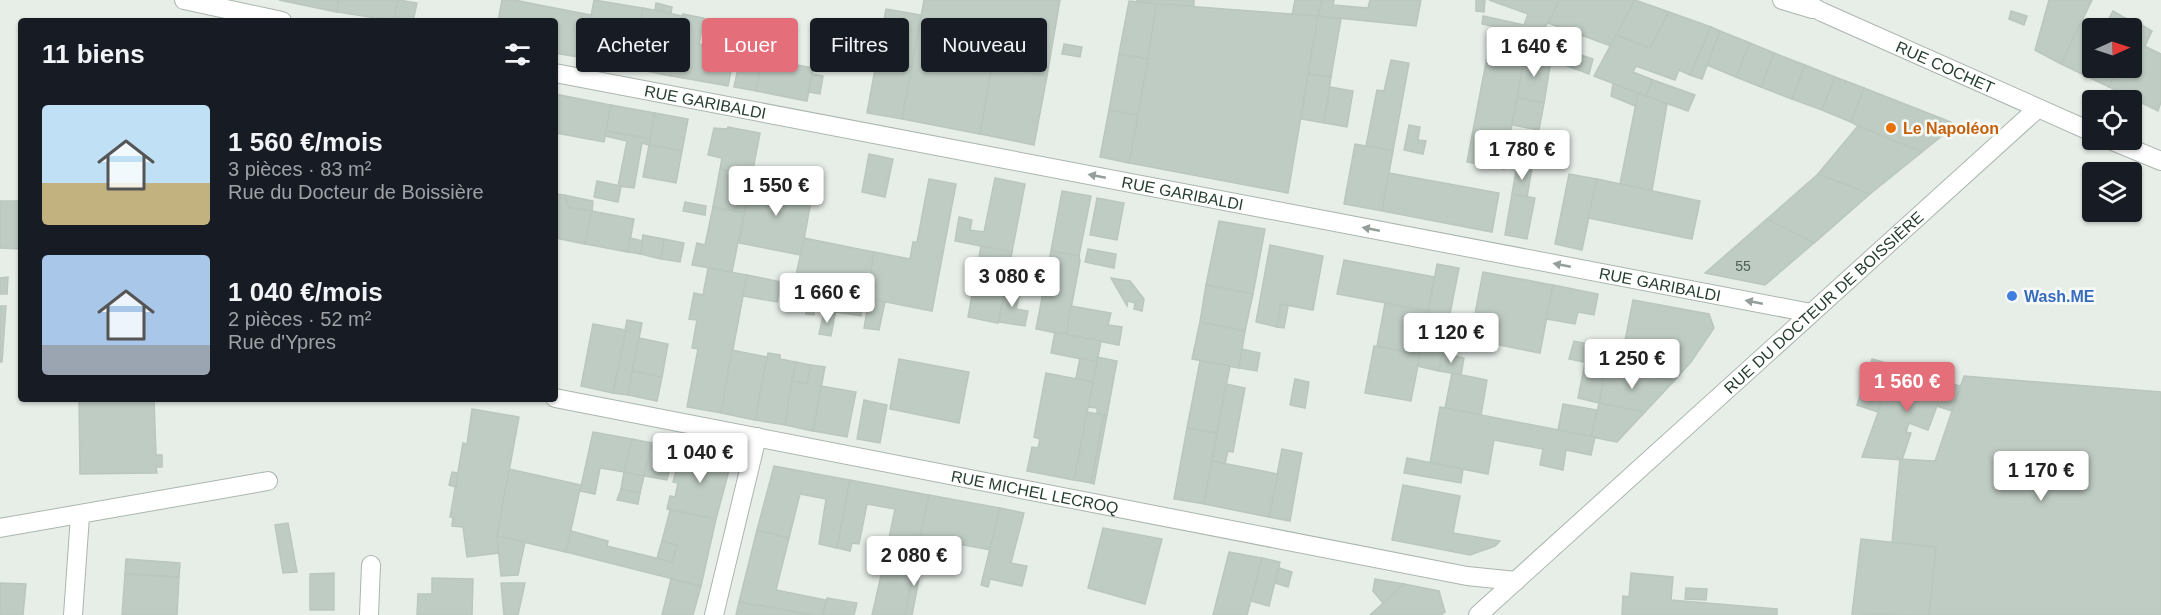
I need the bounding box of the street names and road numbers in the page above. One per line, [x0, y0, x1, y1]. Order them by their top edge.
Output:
street label: RUE COCHET [1893, 38, 1997, 97]
street label: RUE GARIBALDI [643, 82, 768, 122]
street label: RUE GARIBALDI [1120, 173, 1245, 213]
street label: RUE DU DOCTEUR DE BOISSIÈRE [1721, 208, 1927, 397]
street label: RUE GARIBALDI [1598, 265, 1722, 305]
street label: RUE MICHEL LECROQ [950, 468, 1120, 517]

